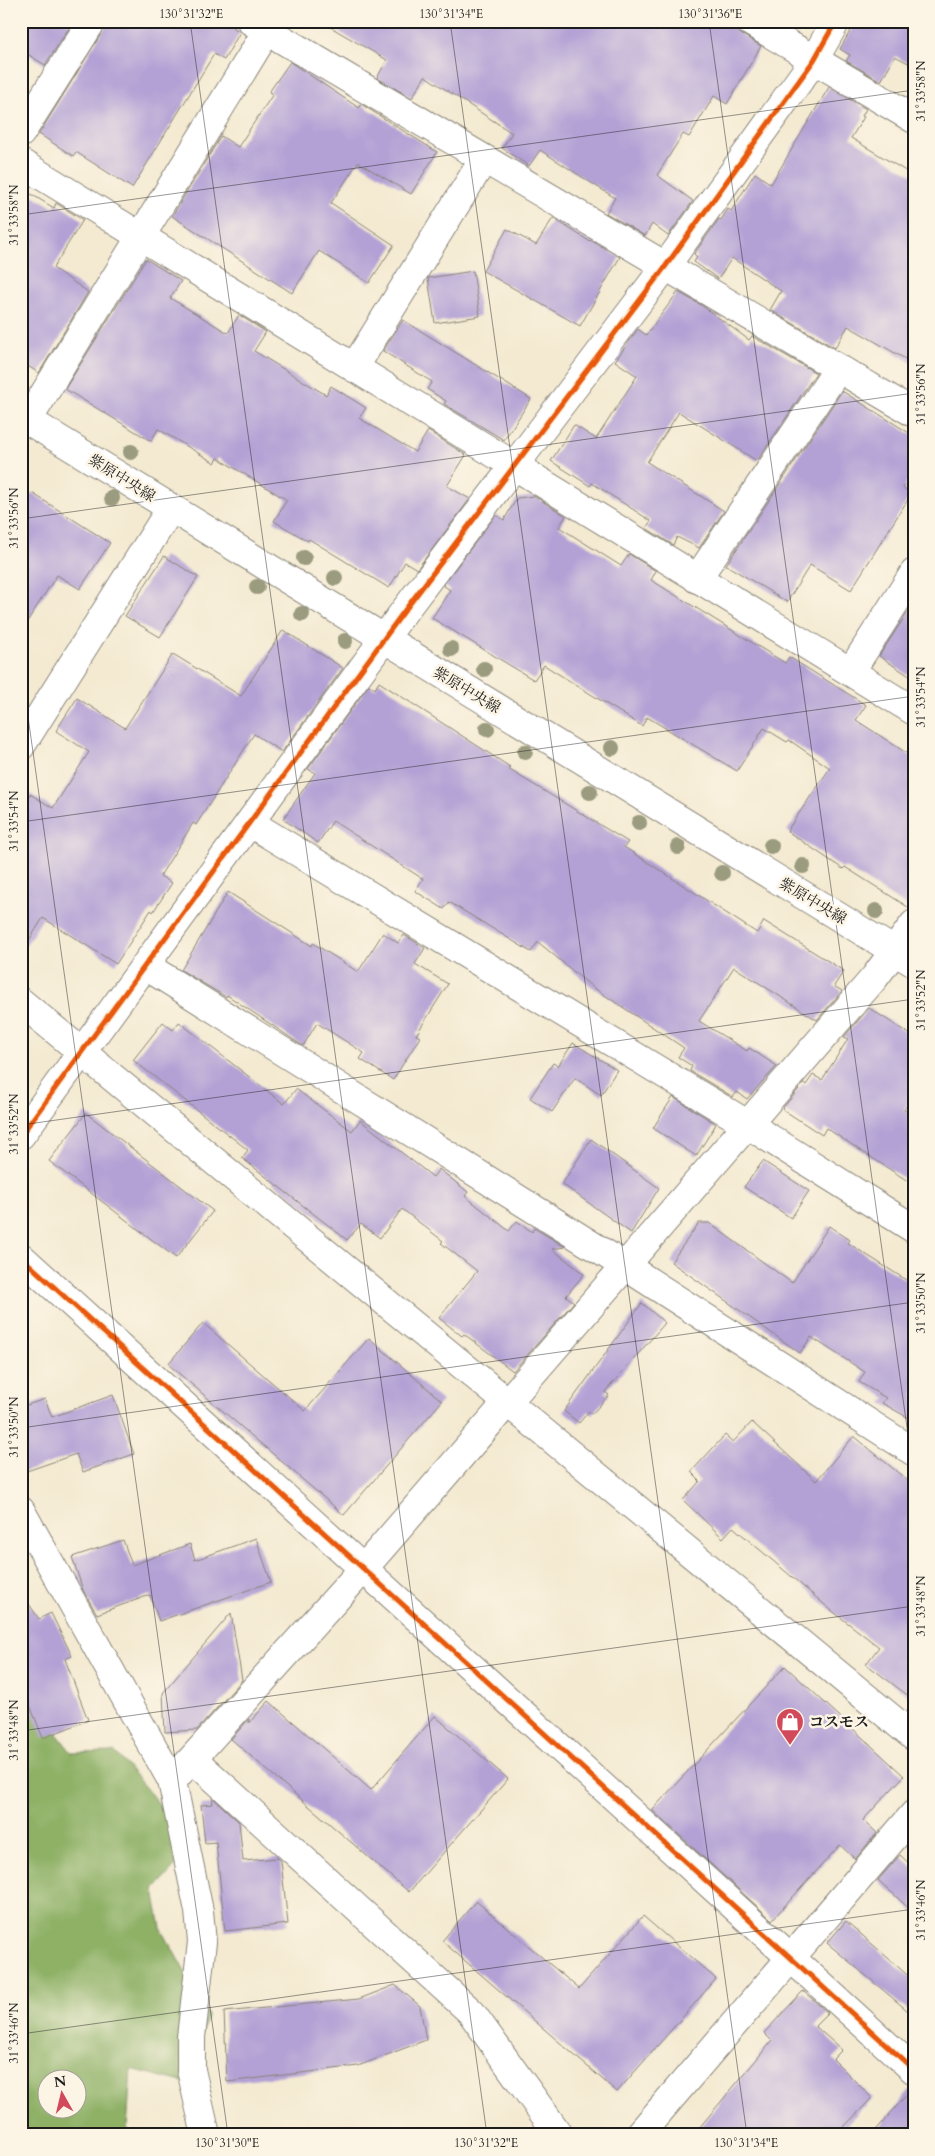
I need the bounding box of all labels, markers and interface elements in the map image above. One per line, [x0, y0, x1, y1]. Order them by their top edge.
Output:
text: 130°31'32"E [159, 6, 223, 22]
text: 130°31'34"E [419, 6, 483, 22]
text: 130°31'36"E [678, 6, 742, 22]
text: 31°33'58"N [913, 60, 929, 121]
text: 31°33'58"N [6, 184, 22, 245]
text: 31°33'56"N [913, 363, 929, 424]
street label: 紫原中央線 [85, 450, 159, 506]
text: 31°33'56"N [6, 487, 22, 548]
street label: 紫原中央線 [430, 662, 504, 718]
text: 31°33'54"N [913, 666, 929, 727]
text: 31°33'54"N [6, 790, 22, 851]
street label: 紫原中央線 [776, 873, 850, 929]
text: 31°33'52"N [913, 969, 929, 1030]
text: 31°33'52"N [6, 1093, 22, 1154]
text: 31°33'50"N [913, 1272, 929, 1333]
text: 31°33'50"N [6, 1396, 22, 1457]
text: 31°33'48"N [913, 1575, 929, 1636]
text: 31°33'48"N [6, 1699, 22, 1760]
shop icon: コスモス [775, 1707, 805, 1746]
place label: コスモス [809, 1712, 869, 1732]
text: 31°33'46"N [913, 1879, 929, 1940]
text: 31°33'46"N [6, 2002, 22, 2063]
north arrow [38, 2068, 88, 2118]
text: N [53, 2071, 68, 2092]
text: 130°31'30"E [195, 2135, 259, 2151]
text: 130°31'32"E [454, 2135, 518, 2151]
text: 130°31'34"E [714, 2135, 778, 2151]

